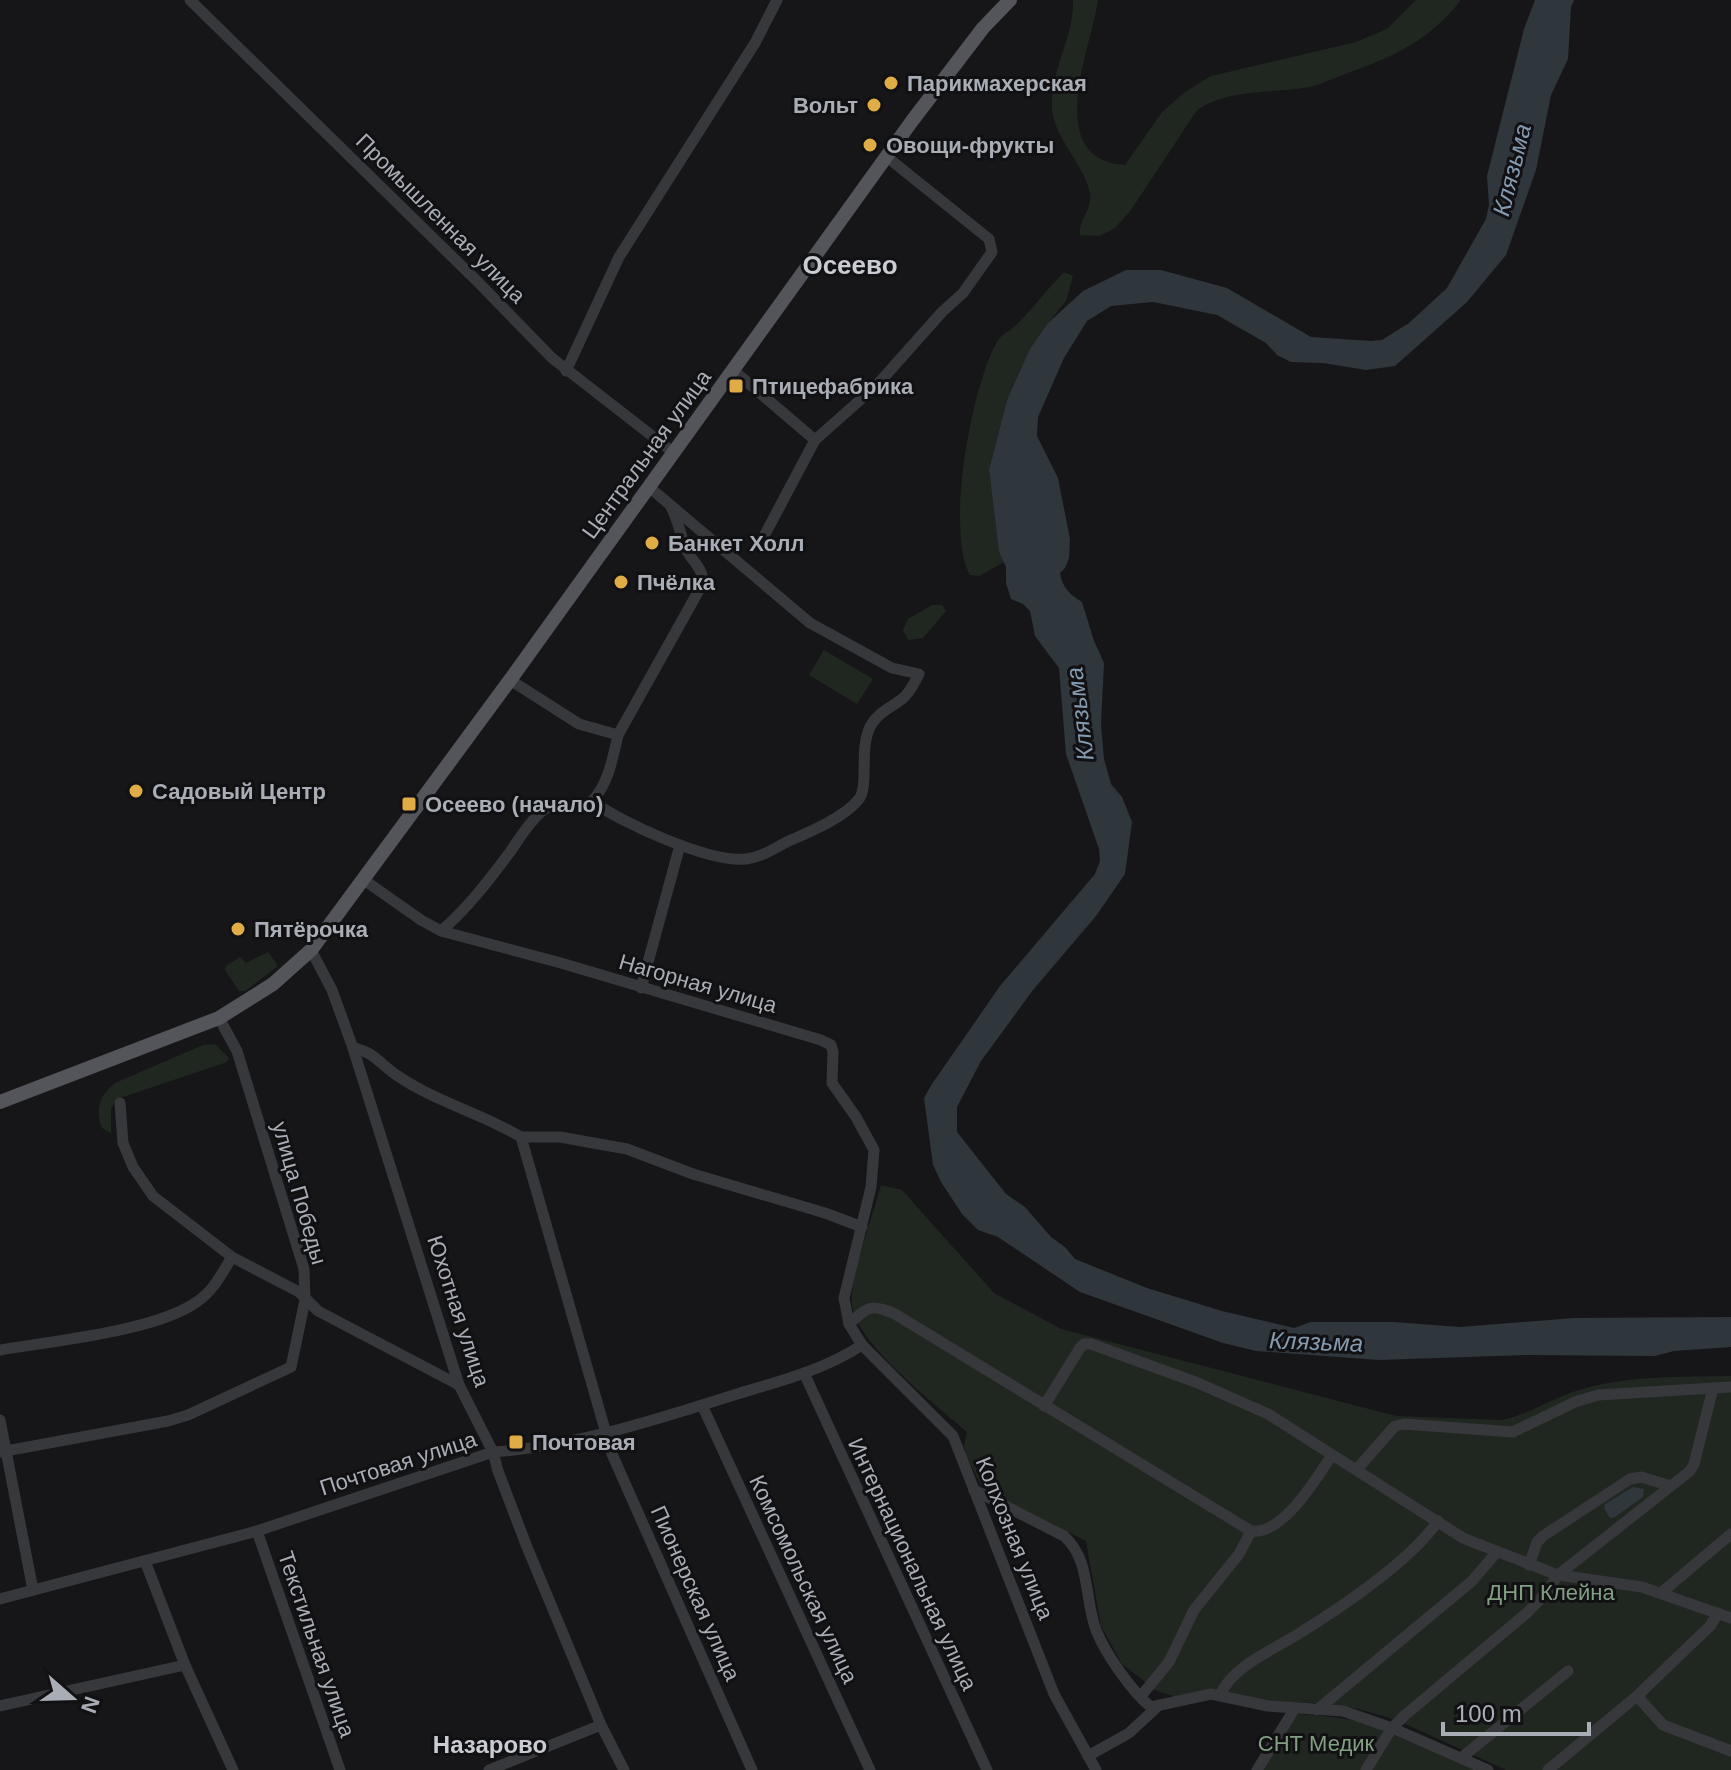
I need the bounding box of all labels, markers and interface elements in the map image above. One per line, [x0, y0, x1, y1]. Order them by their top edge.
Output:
place label: Парикмахерская [907, 71, 1087, 96]
marker: Парикмахерская [882, 74, 900, 92]
place label: Вольт [793, 93, 858, 118]
marker: Вольт [865, 96, 883, 114]
water label: Клязьма [1487, 121, 1536, 219]
street label: Промышленная улица [351, 129, 531, 309]
place label: Овощи-фрукты [886, 133, 1054, 158]
marker: Овощи-фрукты [861, 136, 879, 154]
district label: Осеево [802, 250, 898, 280]
street label: Центральная улица [577, 364, 716, 544]
place label: Птицефабрика [752, 374, 914, 399]
marker: Птицефабрика [727, 377, 745, 395]
place label: Банкет Холл [668, 531, 804, 556]
marker: Банкет Холл [643, 534, 661, 552]
place label: Пчёлка [637, 570, 716, 595]
marker: Пчёлка [612, 573, 630, 591]
water label: Клязьма [1060, 666, 1099, 762]
place label: Садовый Центр [152, 779, 326, 804]
marker: Садовый Центр [127, 782, 145, 800]
place label: Осеево (начало) [425, 792, 603, 817]
marker: Осеево (начало) [400, 795, 418, 813]
place label: Пятёрочка [254, 917, 369, 942]
marker: Пятёрочка [229, 920, 247, 938]
street label: Нагорная улица [616, 949, 780, 1018]
street label: улица Победы [267, 1119, 332, 1267]
street label: Юхотная улица [422, 1232, 495, 1391]
water label: Клязьма [1269, 1326, 1363, 1357]
street label: Почтовая улица [317, 1426, 480, 1501]
place label: Почтовая [532, 1430, 636, 1455]
marker: Почтовая [507, 1433, 525, 1451]
street label: Интернациональная улица [843, 1434, 982, 1695]
street label: Колхозная улица [971, 1453, 1059, 1624]
street label: Комсомольская улица [744, 1471, 863, 1688]
street label: Пионерская улица [646, 1502, 746, 1685]
street label: Текстильная улица [273, 1548, 360, 1741]
park label: ДНП Клейна [1487, 1580, 1615, 1605]
north arrow [32, 1658, 112, 1738]
scale bar [1443, 1686, 1589, 1736]
text: N [76, 1693, 105, 1716]
text: 100 m [1455, 1700, 1522, 1727]
district label: Назарово [433, 1731, 547, 1758]
park label: СНТ Медик [1258, 1731, 1375, 1756]

